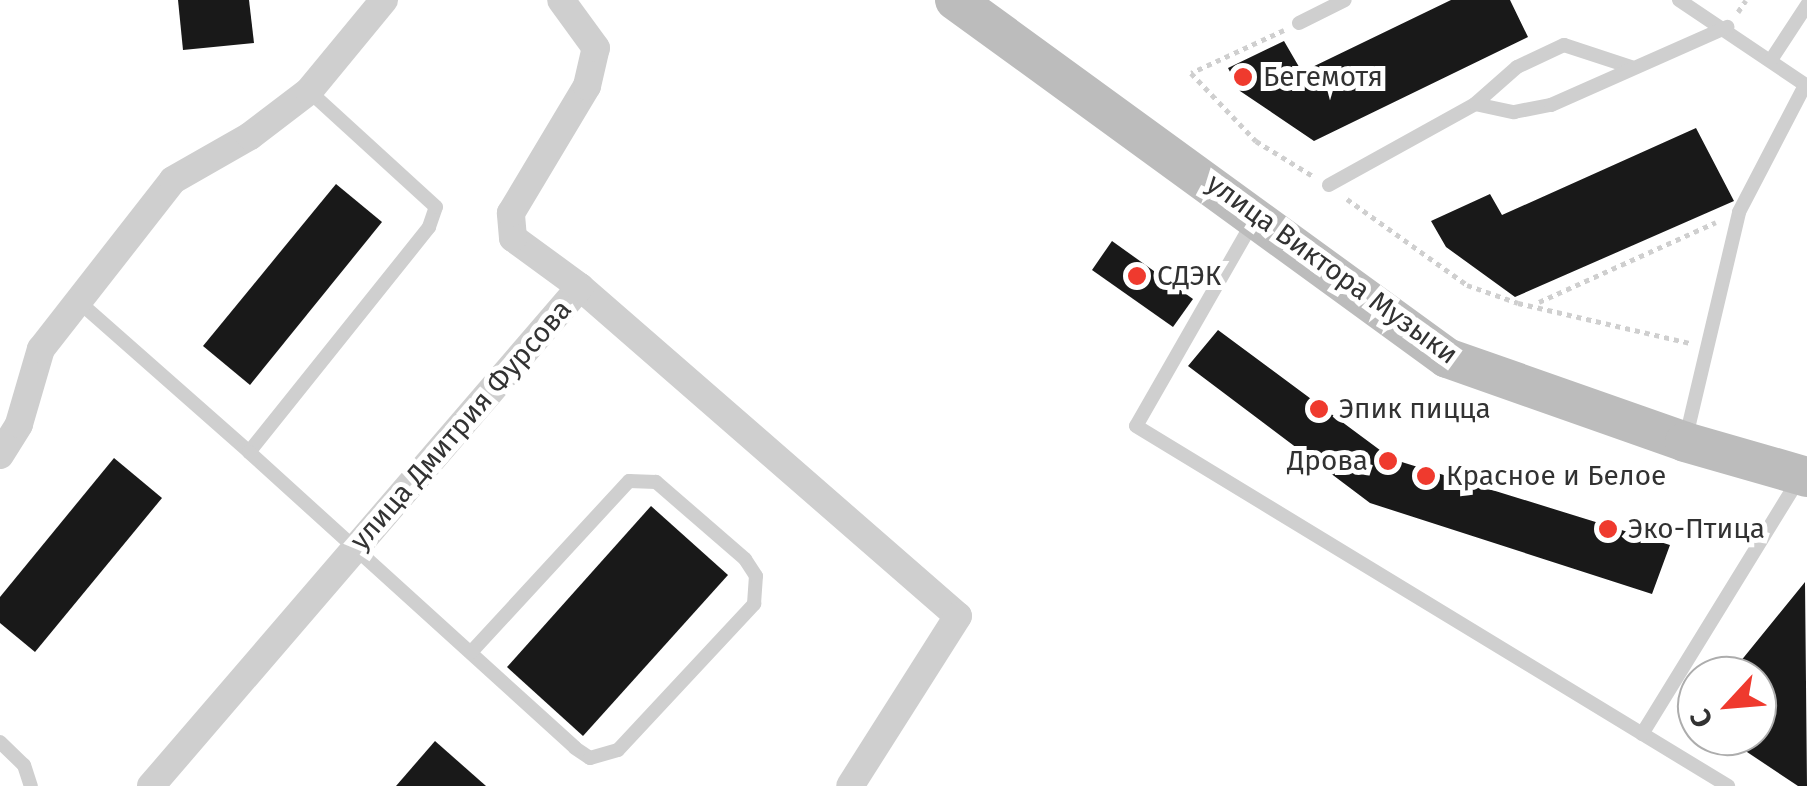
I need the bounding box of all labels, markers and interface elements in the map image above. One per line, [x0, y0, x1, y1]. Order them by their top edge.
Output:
place label: Бегемотя [1263, 60, 1383, 94]
marker: Бегемотя [1232, 66, 1254, 88]
street label: улица Виктора Музыки [1200, 167, 1464, 371]
place label: СДЭК [1157, 259, 1221, 293]
marker: СДЭК [1126, 265, 1148, 287]
street label: улица Дмитрия Фурсова [343, 293, 579, 557]
place label: Эпик пицца [1339, 392, 1491, 426]
marker: Эпик пицца [1308, 398, 1330, 420]
place label: Дрова [1287, 444, 1368, 478]
marker: Дрова [1377, 450, 1399, 472]
place label: Красное и Белое [1446, 459, 1666, 493]
marker: Красное и Белое [1415, 465, 1437, 487]
place label: Эко-Птица [1628, 512, 1765, 546]
marker: Эко-Птица [1597, 518, 1619, 540]
north arrow [1677, 656, 1777, 756]
text: С [1683, 704, 1720, 733]

